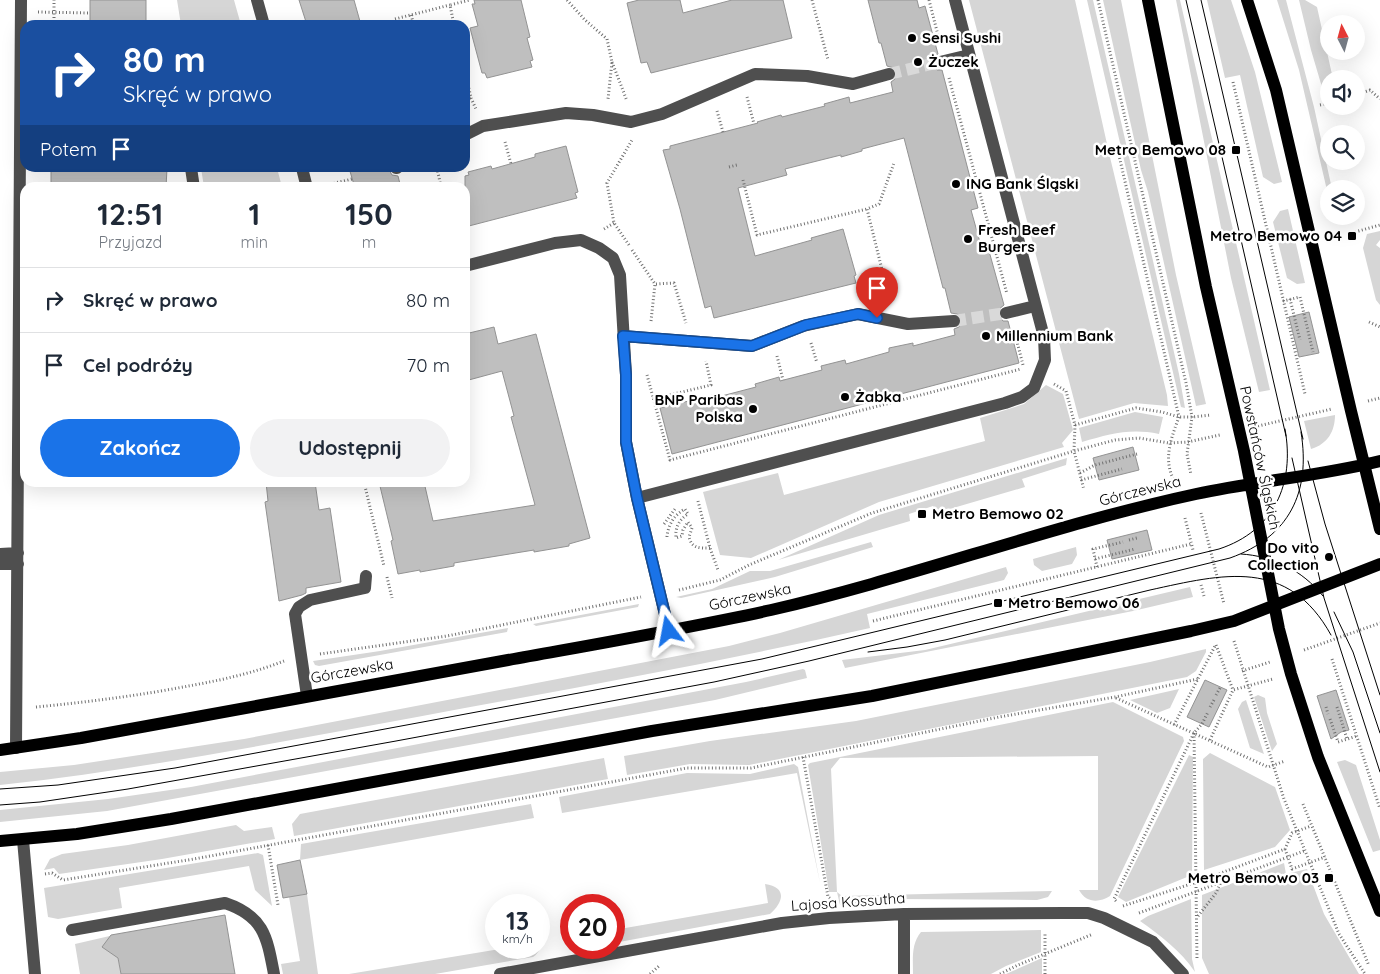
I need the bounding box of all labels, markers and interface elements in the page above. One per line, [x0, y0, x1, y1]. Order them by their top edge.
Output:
north arrow [1320, 15, 1365, 60]
map controls [1320, 15, 1365, 225]
place label: Sensi Sushi [922, 28, 1001, 47]
marker: Sensi Sushi [906, 32, 918, 44]
text: 80 m [123, 37, 206, 81]
icon: right [40, 40, 105, 105]
place label: Żuczek [928, 52, 979, 71]
marker: Żuczek [912, 56, 924, 68]
button: sound [1320, 70, 1365, 115]
text: Skręć w prawo [123, 80, 272, 108]
button: search [1320, 125, 1365, 170]
icon: arrive [107, 135, 135, 163]
text: Potem [40, 137, 97, 161]
place label: Metro Bemowo 08 [1095, 140, 1226, 159]
marker: Metro Bemowo 08 [1230, 144, 1242, 156]
place label: ING Bank Śląski [966, 174, 1078, 193]
marker: ING Bank Śląski [950, 178, 962, 190]
button: layers [1320, 180, 1365, 225]
text: 12:51 [97, 195, 163, 233]
text: 1 [248, 195, 260, 233]
text: 150 [345, 195, 393, 233]
place label: Fresh Beef Burgers [978, 220, 1056, 256]
place label: Metro Bemowo 04 [1210, 226, 1342, 245]
marker: Metro Bemowo 04 [1346, 230, 1358, 242]
text: Przyjazd [98, 232, 162, 252]
text: min [241, 232, 268, 252]
text: m [362, 232, 376, 252]
marker: Fresh Beef Burgers [962, 233, 974, 245]
pin [856, 267, 898, 318]
icon: arrive [863, 274, 891, 302]
icon: right [40, 286, 68, 314]
text: Skręć w prawo [83, 288, 218, 312]
text: 80 m [406, 288, 450, 312]
place label: Millennium Bank [996, 326, 1114, 345]
marker: Millennium Bank [980, 330, 992, 342]
icon: arrive [40, 351, 68, 379]
text: Cel podróży [83, 353, 193, 377]
text: 70 m [406, 353, 450, 377]
street label: Powstańców Śląskich [1236, 384, 1285, 532]
place label: Żabka [855, 387, 901, 406]
place label: BNP Paribas Polska [654, 390, 743, 426]
marker: Żabka [839, 391, 851, 403]
marker: BNP Paribas Polska [747, 403, 759, 415]
button: Zakończ [40, 419, 240, 477]
button: Udostępnij [250, 419, 450, 477]
street label: Górczewska [1097, 471, 1183, 510]
place label: Metro Bemowo 02 [932, 504, 1064, 523]
marker: Metro Bemowo 02 [916, 508, 928, 520]
place label: Do vito Collection [1248, 538, 1319, 574]
marker: Do vito Collection [1323, 551, 1335, 563]
street label: Górczewska [707, 579, 793, 614]
place label: Metro Bemowo 06 [1008, 593, 1139, 612]
marker: Metro Bemowo 06 [992, 597, 1004, 609]
position arrow [642, 604, 694, 656]
street label: Górczewska [309, 654, 395, 687]
place label: Metro Bemowo 03 [1188, 868, 1319, 887]
marker: Metro Bemowo 03 [1323, 872, 1335, 884]
street label: Lajosa Kossutha [790, 888, 906, 915]
speed limit sign: 20 [560, 894, 625, 959]
text: 13 [506, 905, 529, 936]
text: km/h [502, 931, 533, 946]

